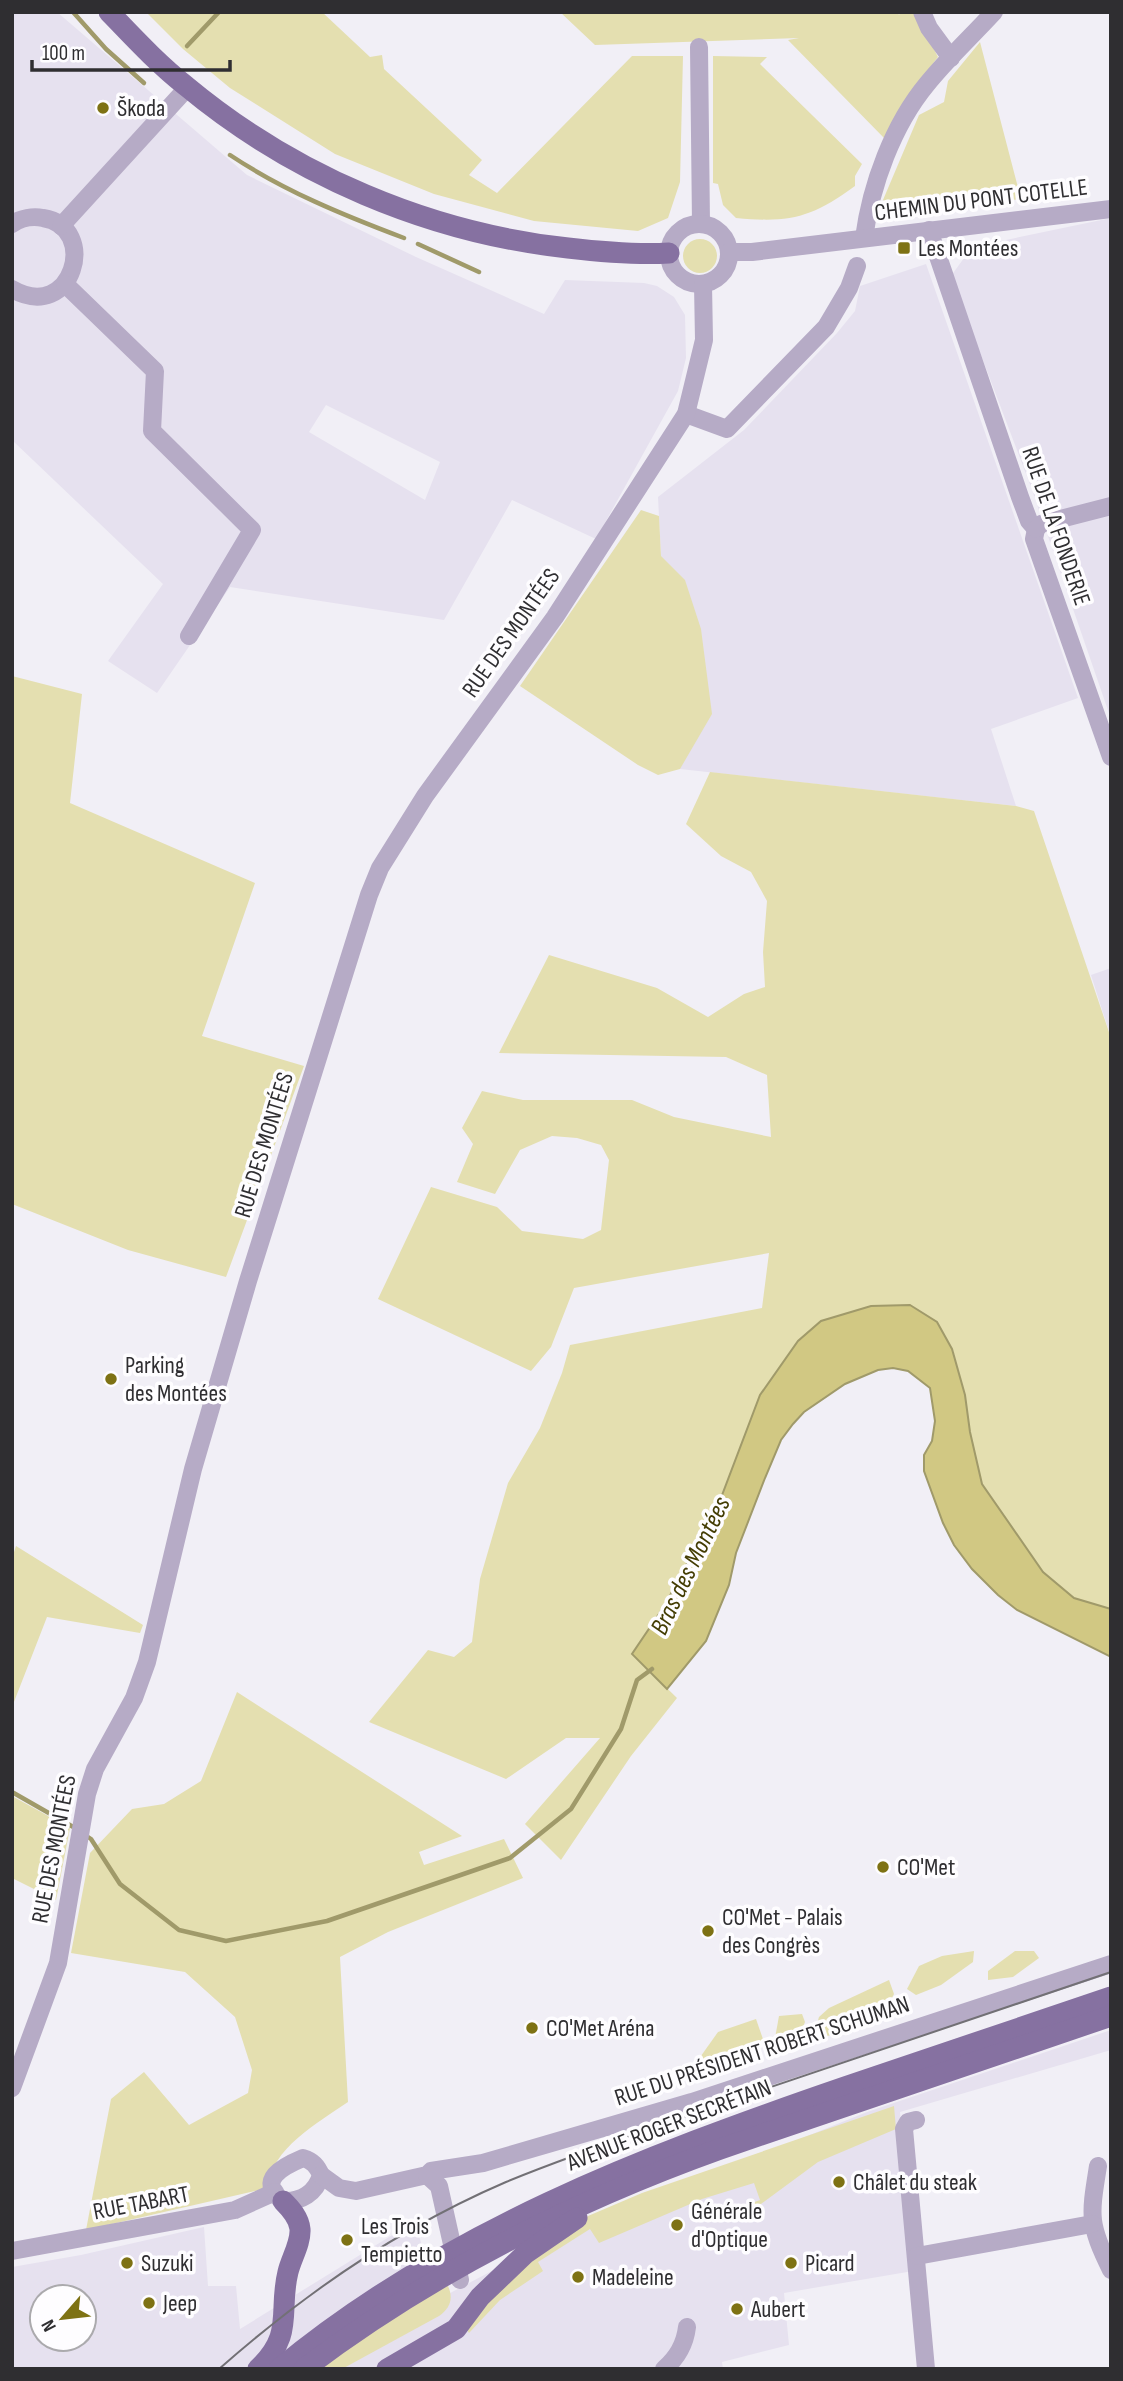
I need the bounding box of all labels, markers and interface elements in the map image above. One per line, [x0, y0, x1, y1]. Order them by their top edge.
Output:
scale bar [32, 28, 229, 72]
text: 100 m [42, 41, 85, 66]
place label: Škoda [117, 94, 165, 123]
marker: Škoda [95, 100, 111, 116]
street label: CHEMIN DU PONT COTELLE [873, 173, 1089, 227]
place label: Les Montées [918, 234, 1018, 263]
marker: Les Montées [896, 240, 912, 256]
street label: RUE DE LA FONDERIE [1015, 443, 1097, 609]
street label: RUE DES MONTÉES [456, 563, 566, 703]
street label: RUE DES MONTÉES [228, 1069, 300, 1221]
place label: Parking des Montées [125, 1351, 227, 1408]
marker: Parking des Montées [103, 1371, 119, 1387]
water label: Bras des Montées [644, 1492, 738, 1640]
street label: RUE DES MONTÉES [25, 1772, 83, 1926]
place label: CO'Met [897, 1853, 955, 1882]
marker: CO'Met [875, 1859, 891, 1875]
place label: CO'Met - Palais des Congrès [722, 1903, 843, 1960]
marker: CO'Met - Palais des Congrès [700, 1923, 716, 1939]
street label: RUE DU PRÉSIDENT ROBERT SCHUMAN [611, 1990, 913, 2112]
place label: CO'Met Aréna [546, 2014, 654, 2043]
marker: CO'Met Aréna [524, 2020, 540, 2036]
street label: AVENUE ROGER SECRÉTAIN [562, 2073, 775, 2178]
place label: Châlet du steak [853, 2168, 977, 2197]
marker: Châlet du steak [831, 2174, 847, 2190]
street label: RUE TABART [91, 2179, 192, 2226]
place label: Générale d'Optique [691, 2197, 768, 2254]
place label: Les Trois Tempietto [361, 2212, 443, 2269]
marker: Générale d'Optique [669, 2217, 685, 2233]
marker: Les Trois Tempietto [339, 2232, 355, 2248]
place label: Suzuki [141, 2249, 194, 2278]
place label: Picard [805, 2249, 855, 2278]
marker: Suzuki [119, 2255, 135, 2271]
marker: Picard [783, 2255, 799, 2271]
place label: Madeleine [592, 2263, 674, 2292]
marker: Madeleine [570, 2269, 586, 2285]
north arrow [28, 2283, 98, 2353]
place label: Jeep [162, 2289, 197, 2318]
marker: Jeep [141, 2295, 157, 2311]
place label: Aubert [750, 2295, 805, 2324]
marker: Aubert [729, 2301, 745, 2317]
text: N [37, 2315, 62, 2335]

